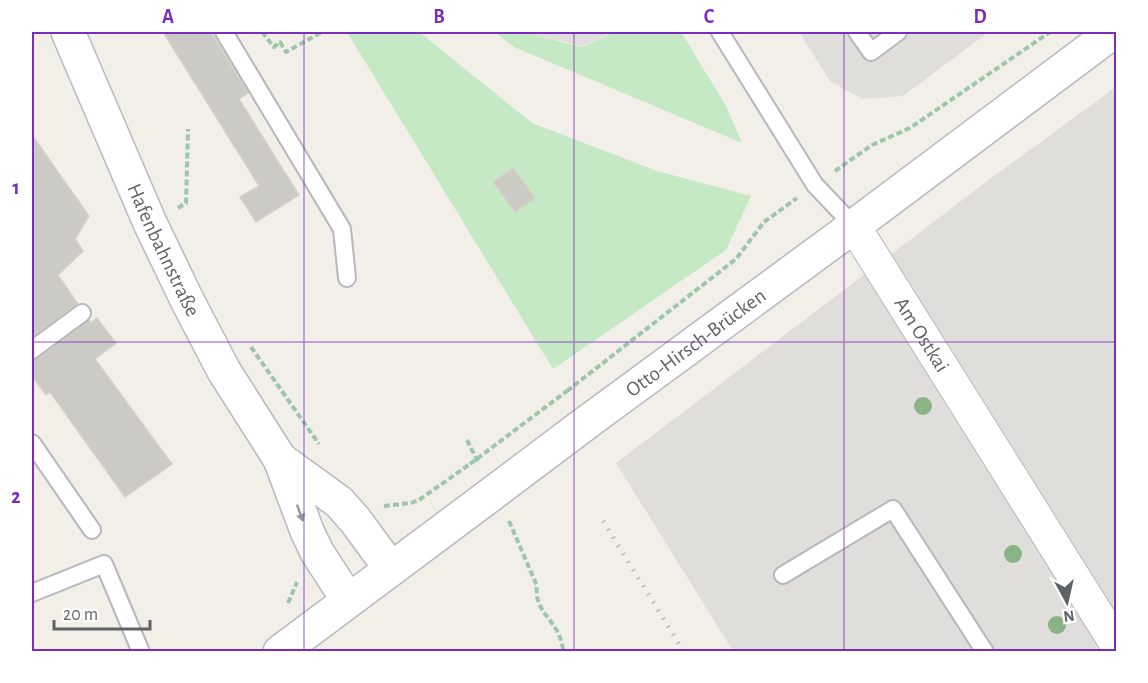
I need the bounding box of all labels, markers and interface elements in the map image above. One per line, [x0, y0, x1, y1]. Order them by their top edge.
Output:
text: A [162, 7, 174, 27]
text: B [433, 7, 445, 27]
text: C [704, 7, 715, 27]
text: D [973, 7, 987, 27]
text: 1 [12, 178, 20, 198]
street label: Hafenbahnstraße [123, 181, 204, 320]
street label: Otto-Hirsch-Brücken [622, 285, 770, 401]
street label: Am Ostkai [890, 294, 953, 376]
text: 2 [11, 487, 21, 507]
one-way arrow [296, 505, 306, 523]
north arrow [1037, 572, 1097, 632]
scale bar [54, 593, 150, 631]
text: 20 m [63, 606, 98, 624]
text: N [1062, 607, 1076, 625]

